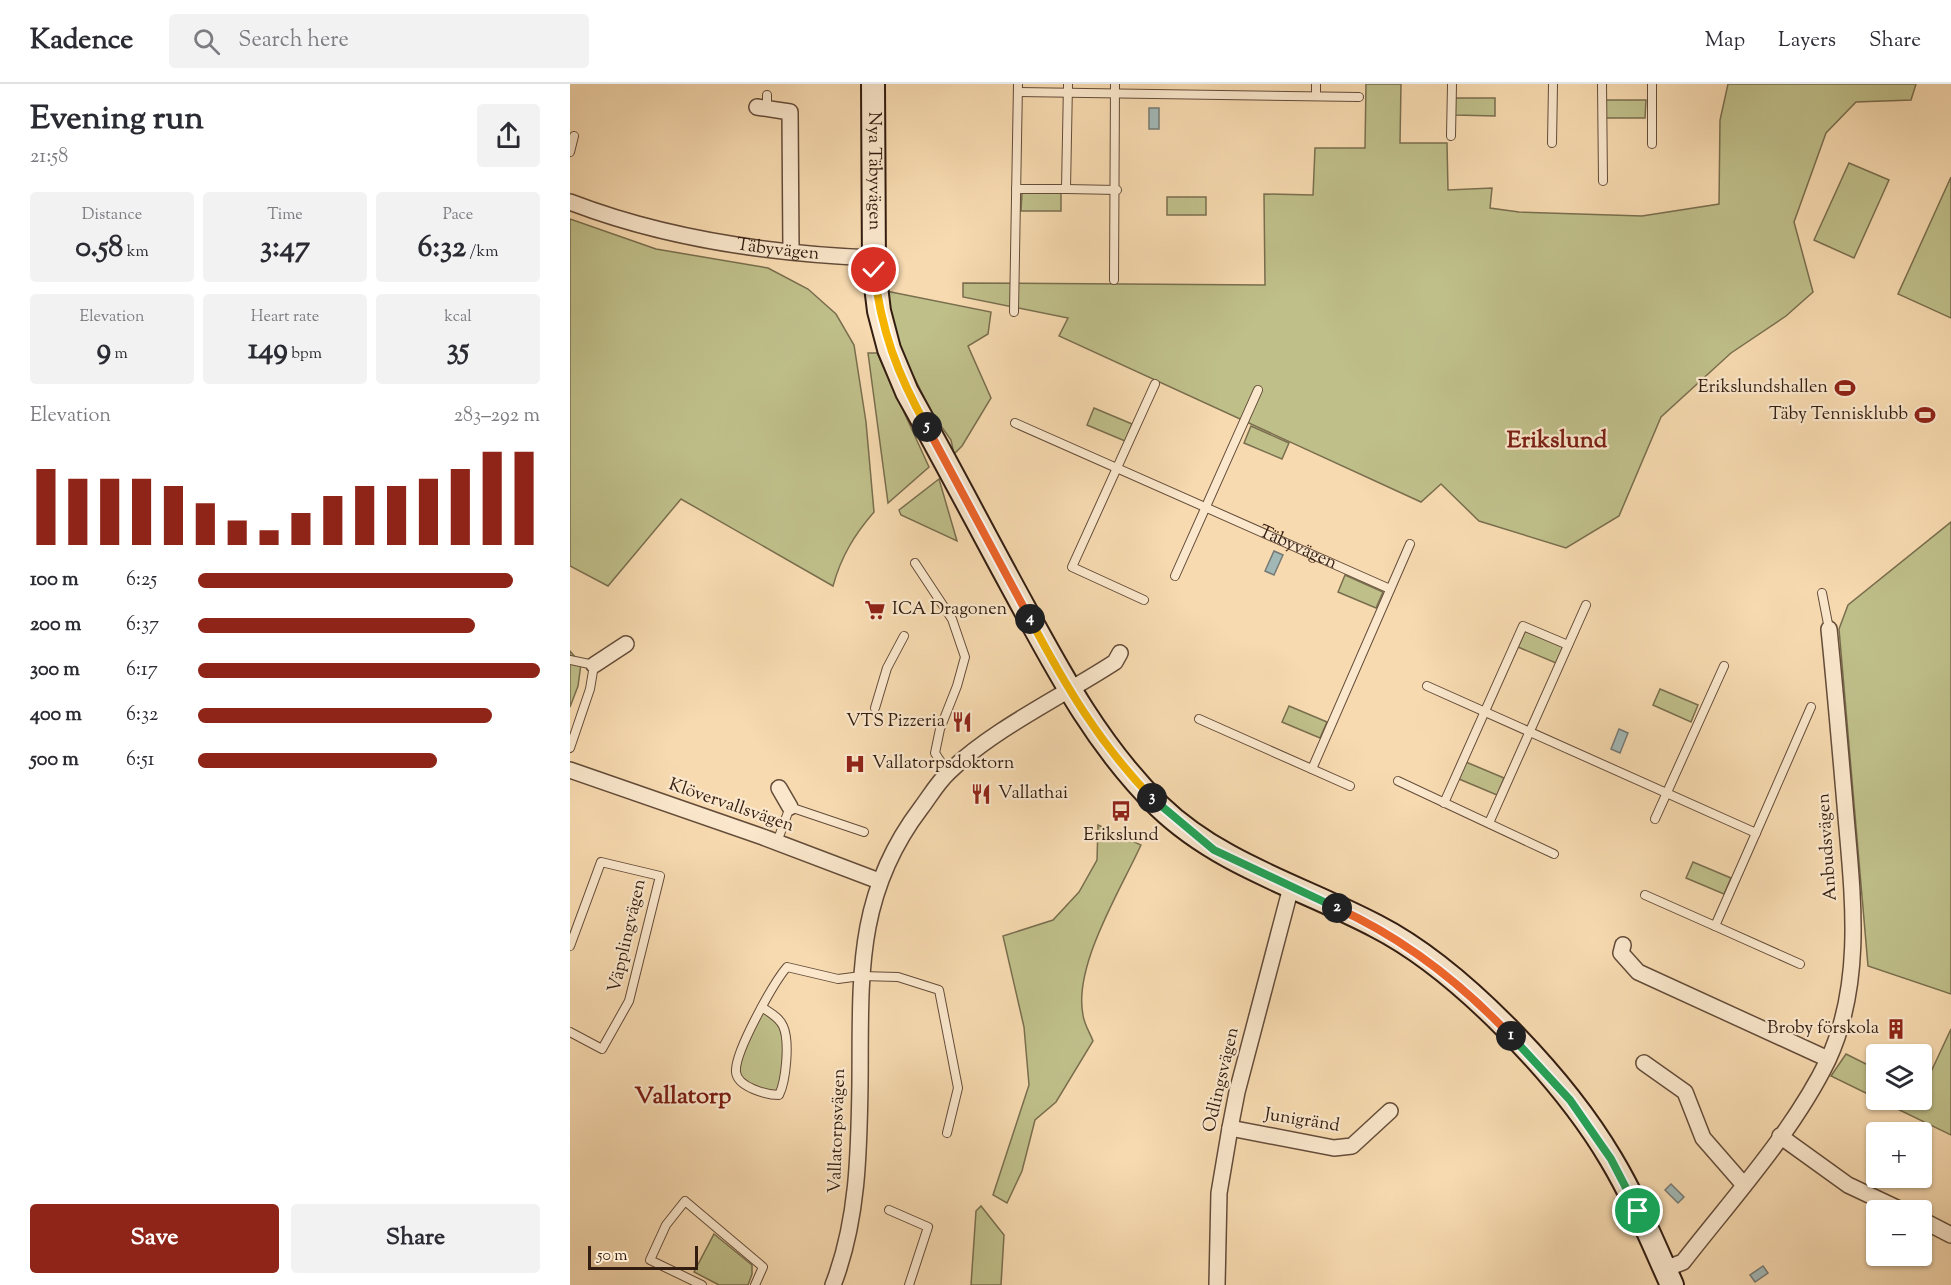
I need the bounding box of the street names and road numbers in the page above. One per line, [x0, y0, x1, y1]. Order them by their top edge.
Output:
street label: Nya Täbyvägen [860, 112, 887, 231]
street label: Täbyvägen [735, 232, 821, 268]
street label: Täbyvägen [1254, 519, 1341, 577]
street label: Klövervallsvägen [665, 772, 798, 840]
street label: Anbudsvägen [1811, 792, 1845, 902]
street label: Väpplingvägen [602, 876, 654, 995]
street label: Odlingsvägen [1197, 1025, 1247, 1135]
street label: Vallatorpsvägen [823, 1068, 853, 1194]
street label: Junigränd [1262, 1102, 1341, 1140]

